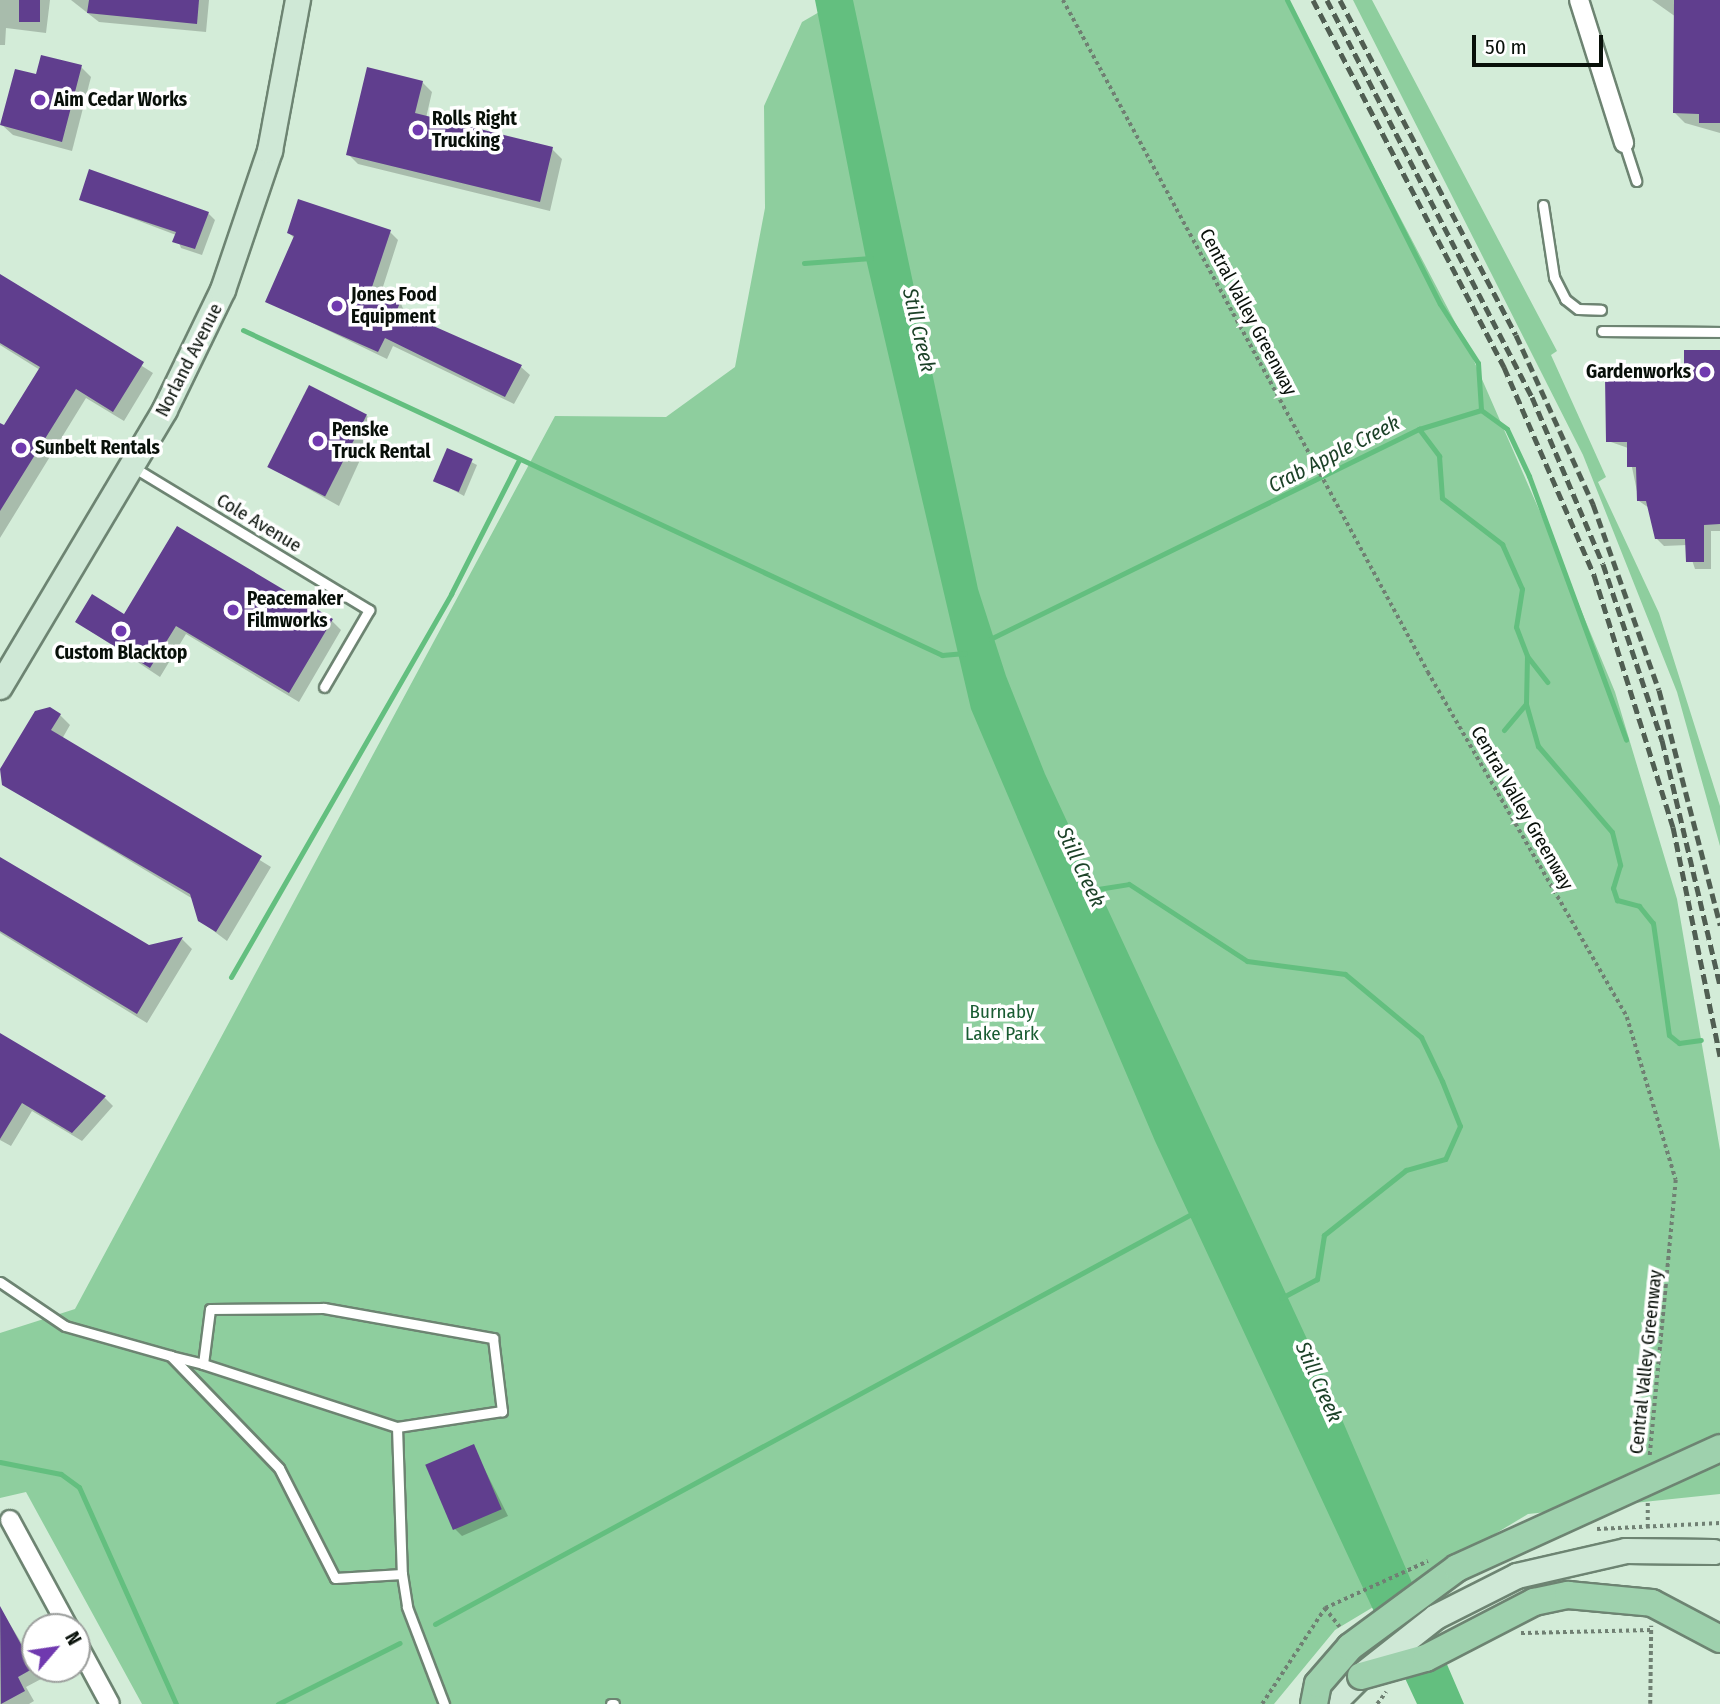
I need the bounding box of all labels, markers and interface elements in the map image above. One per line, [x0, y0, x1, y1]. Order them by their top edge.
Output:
scale bar [1475, 21, 1606, 65]
text: 50 m [1485, 34, 1527, 60]
place label: Aim Cedar Works [54, 89, 187, 111]
marker: Aim Cedar Works [32, 92, 48, 108]
place label: Rolls Right Trucking [432, 108, 517, 152]
marker: Rolls Right Trucking [410, 122, 426, 138]
street label: Central Valley Greenway [1194, 225, 1302, 399]
place label: Jones Food Equipment [351, 284, 437, 328]
water label: Still Creek [897, 286, 941, 374]
marker: Jones Food Equipment [329, 298, 345, 314]
street label: Norland Avenue [151, 300, 227, 420]
place label: Gardenworks [1586, 361, 1691, 383]
marker: Gardenworks [1697, 364, 1713, 380]
water label: Crab Apple Creek [1264, 410, 1404, 498]
place label: Penske Truck Rental [332, 419, 430, 463]
marker: Penske Truck Rental [310, 433, 326, 449]
place label: Sunbelt Rentals [35, 437, 160, 459]
marker: Sunbelt Rentals [13, 440, 29, 456]
street label: Cole Avenue [212, 489, 306, 557]
place label: Peacemaker Filmworks [247, 588, 343, 632]
marker: Peacemaker Filmworks [225, 602, 241, 618]
marker: Custom Blacktop [113, 623, 129, 639]
place label: Custom Blacktop [55, 642, 187, 664]
street label: Central Valley Greenway [1466, 722, 1578, 894]
water label: Still Creek [1052, 823, 1110, 911]
park label: Burnaby Lake Park [965, 1001, 1039, 1045]
street label: Central Valley Greenway [1625, 1269, 1667, 1455]
water label: Still Creek [1290, 1338, 1348, 1426]
north arrow [21, 1613, 91, 1683]
text: N [60, 1628, 86, 1649]

